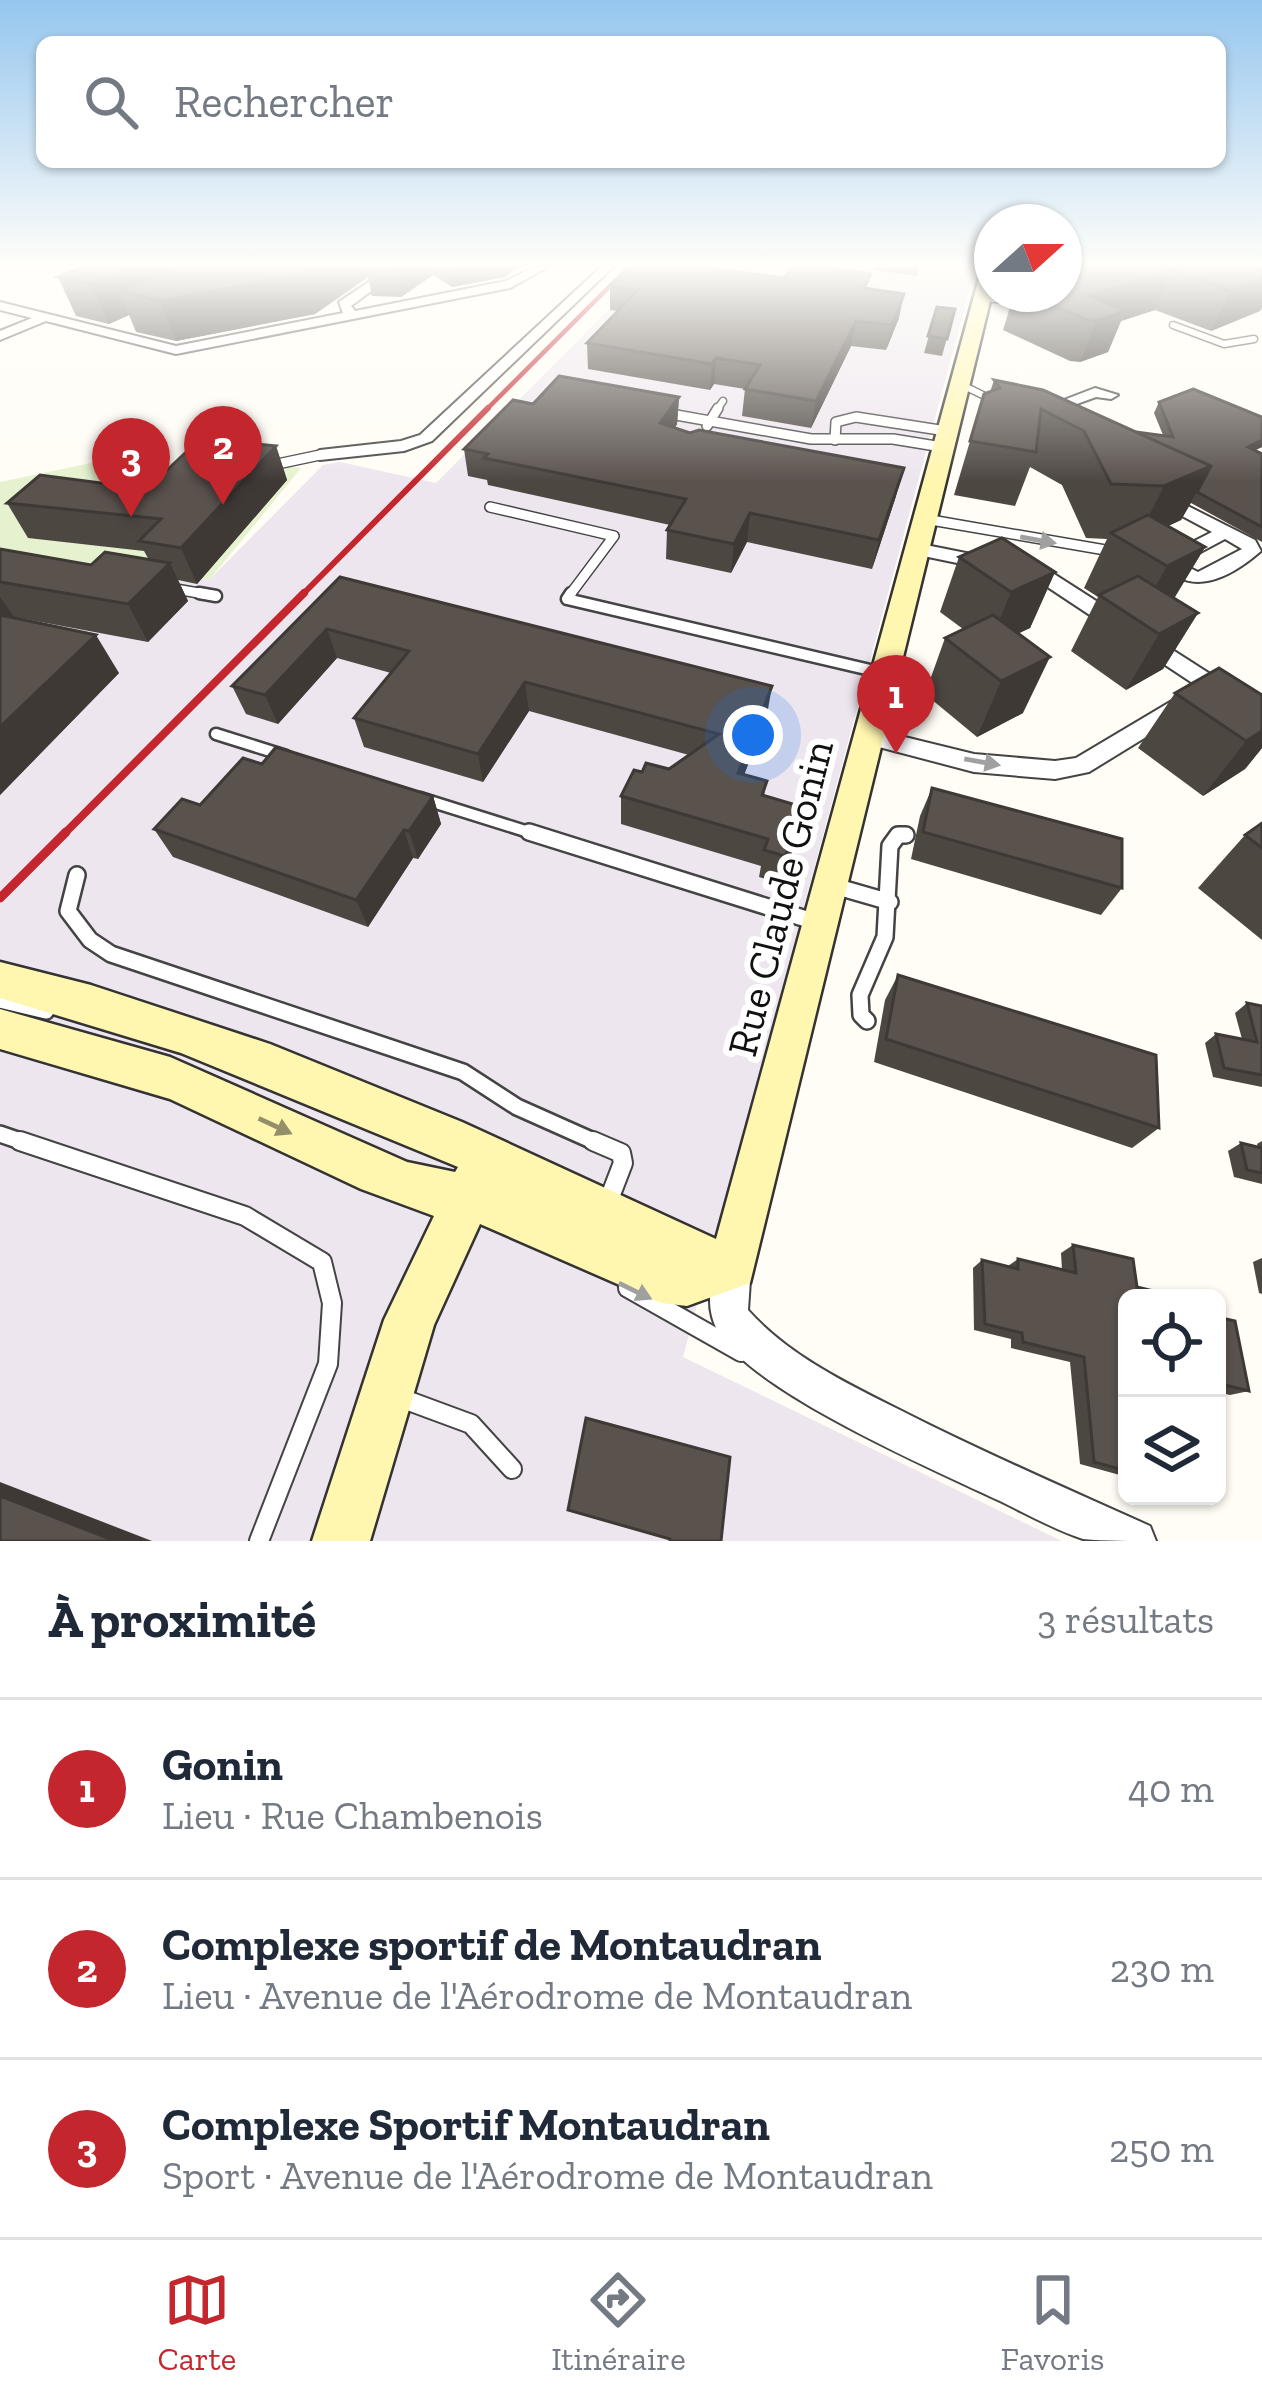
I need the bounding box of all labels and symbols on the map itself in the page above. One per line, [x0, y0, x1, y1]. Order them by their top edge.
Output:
north arrow [974, 204, 1082, 312]
pin: 2 [184, 406, 262, 505]
pin: 3 [92, 418, 170, 517]
one-way arrow [1020, 532, 1058, 550]
pin: 1 [857, 655, 935, 754]
your location [723, 705, 783, 765]
street label: Rue Claude Gonin [716, 735, 844, 1061]
one-way arrow [964, 753, 1002, 771]
one-way arrow [258, 1116, 293, 1136]
one-way arrow [618, 1281, 653, 1301]

